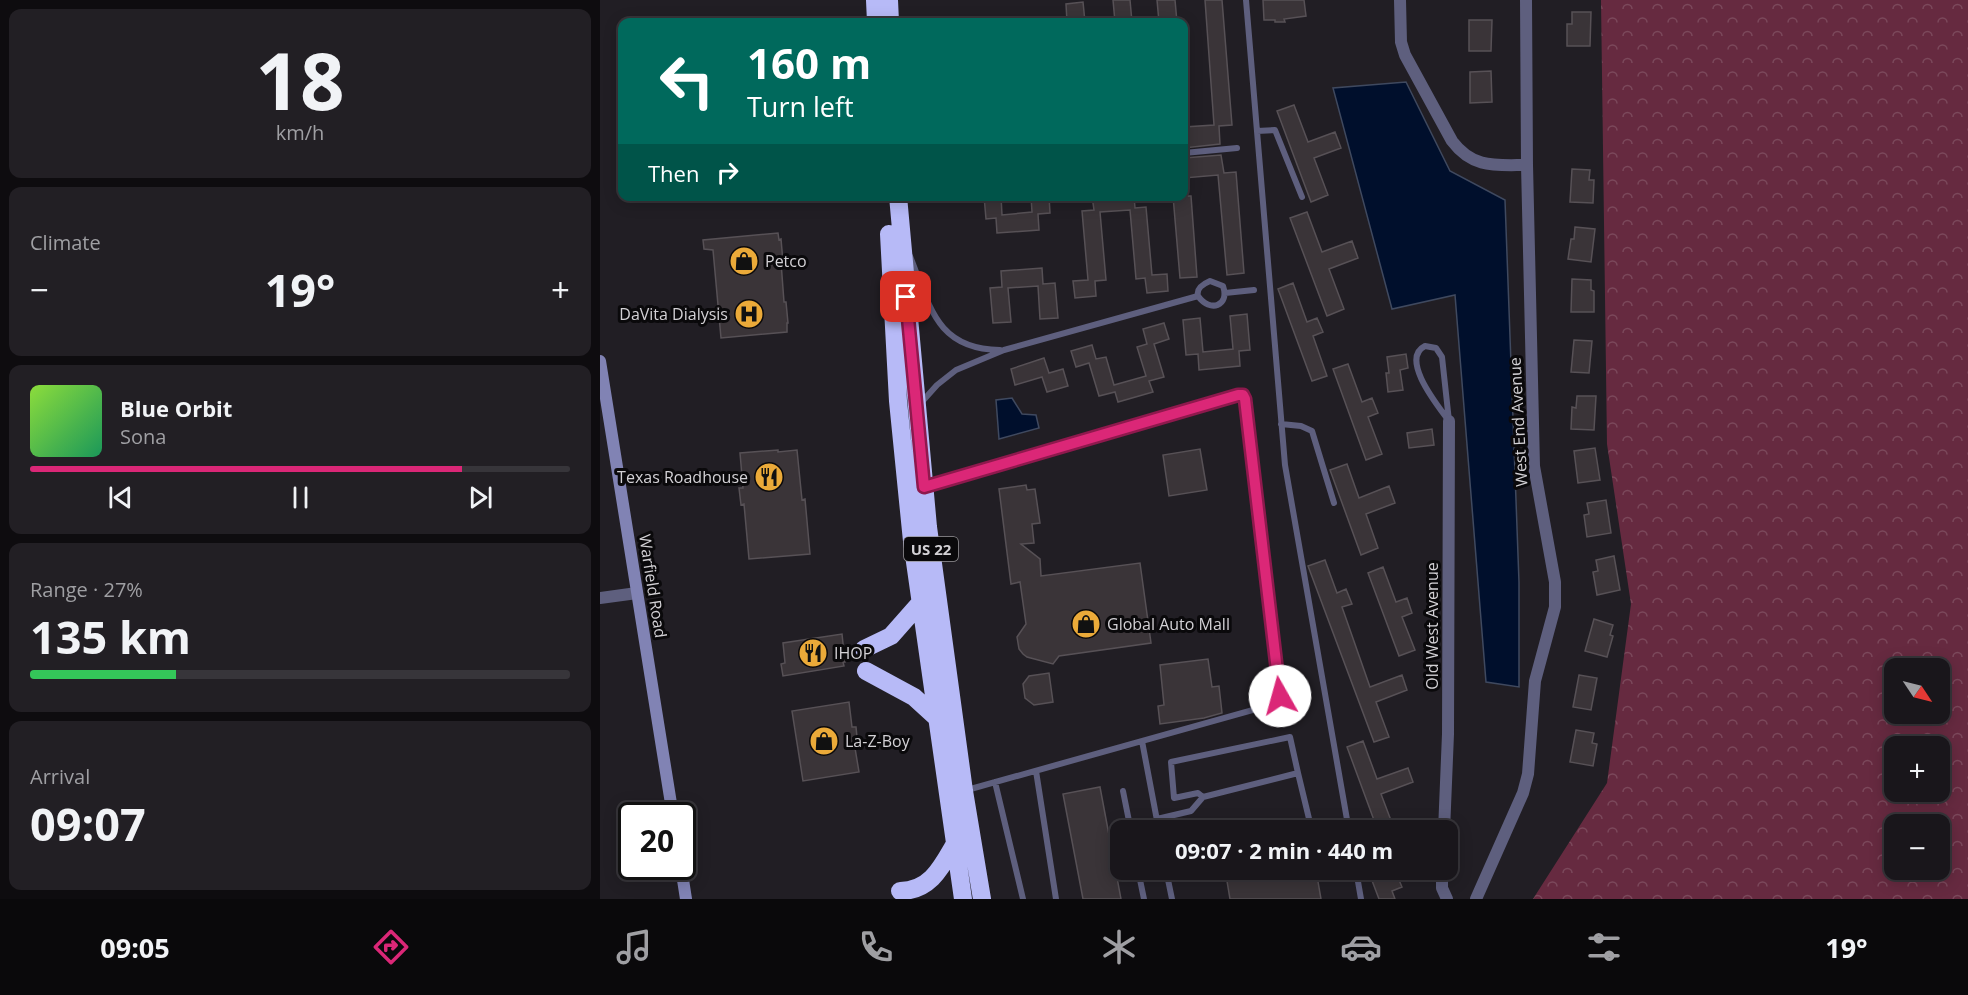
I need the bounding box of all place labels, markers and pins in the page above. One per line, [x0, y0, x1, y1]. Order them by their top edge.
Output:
shop icon: Petco [728, 245, 760, 277]
place label: Petco [765, 250, 807, 272]
pin [880, 271, 931, 322]
hospital icon: DaVita Dialysis [733, 298, 765, 330]
place label: DaVita Dialysis [619, 303, 728, 325]
restaurant icon: Texas Roadhouse [753, 461, 785, 493]
place label: Texas Roadhouse [617, 466, 748, 488]
shop icon: Global Auto Mall [1070, 608, 1102, 640]
place label: Global Auto Mall [1107, 613, 1230, 635]
restaurant icon: IHOP [797, 637, 829, 669]
place label: IHOP [834, 642, 872, 664]
shop icon: La-Z-Boy [808, 725, 840, 757]
place label: La-Z-Boy [845, 730, 911, 752]

